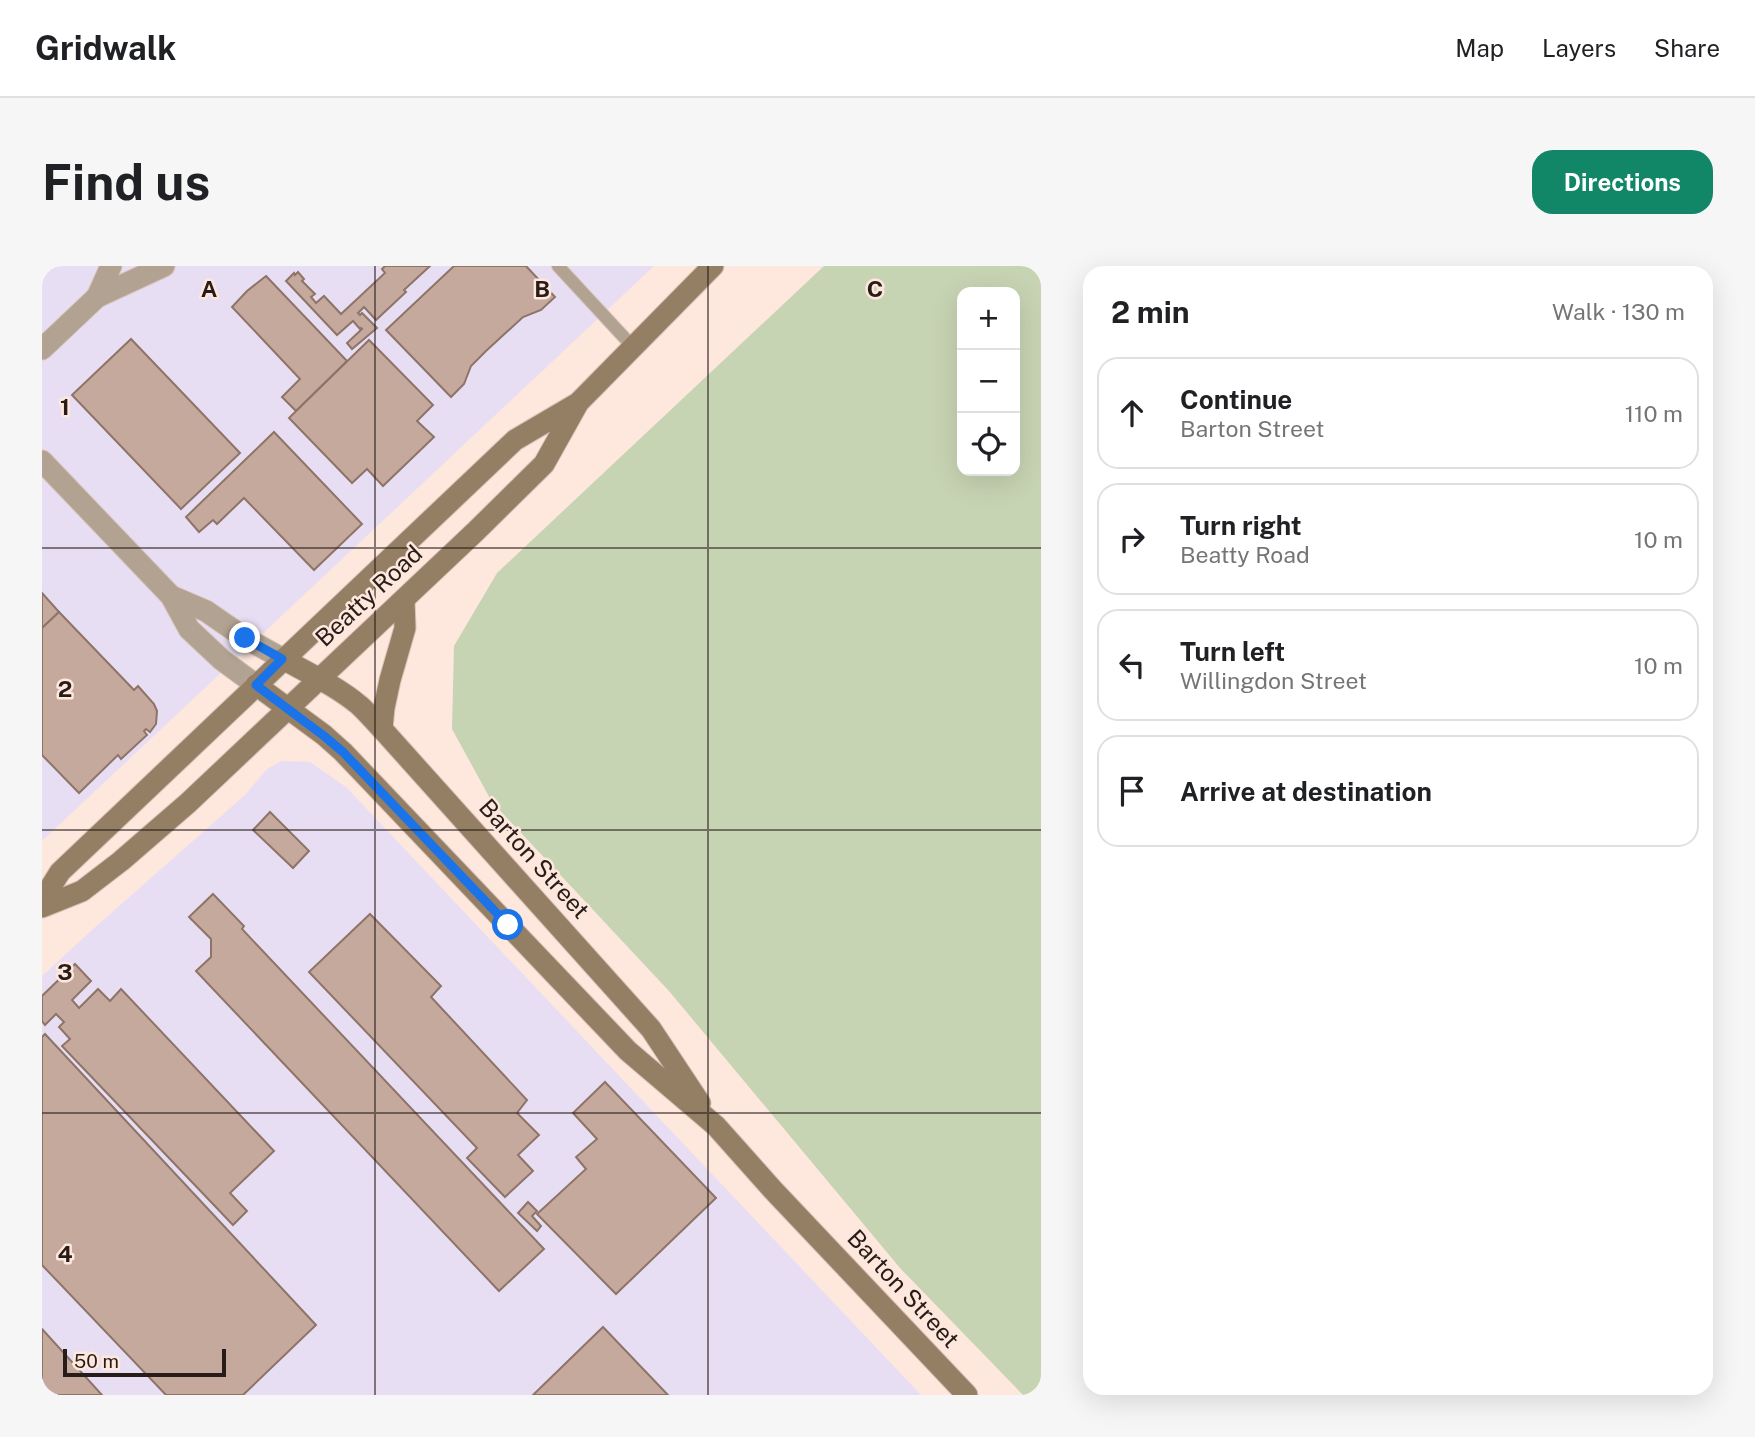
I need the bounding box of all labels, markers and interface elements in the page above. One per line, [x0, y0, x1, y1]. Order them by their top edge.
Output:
text: Gridwalk [35, 29, 176, 67]
text: Map [1455, 34, 1504, 62]
text: Layers [1542, 34, 1616, 62]
text: Share [1654, 34, 1720, 62]
button: Directions [1532, 150, 1713, 214]
text: Find us [42, 153, 210, 211]
text: A [201, 275, 218, 302]
text: B [534, 275, 550, 302]
text: C [867, 275, 883, 302]
map controls [957, 287, 1020, 476]
button: + [957, 287, 1020, 350]
text: 2 min [1111, 294, 1190, 330]
text: Walk · 130 m [1552, 298, 1685, 325]
button: − [957, 350, 1020, 413]
text: Continue [1180, 384, 1292, 415]
text: 1 [60, 393, 70, 420]
icon: ahead [1113, 394, 1151, 432]
text: 110 m [1625, 400, 1683, 427]
button: locate [957, 413, 1020, 476]
text: Barton Street [1180, 415, 1324, 442]
text: Turn right [1180, 510, 1302, 541]
icon: right [1113, 520, 1151, 558]
text: 10 m [1634, 526, 1683, 553]
street label: Beatty Road [309, 539, 427, 652]
text: Beatty Road [1180, 541, 1310, 568]
route end [229, 622, 260, 653]
text: Turn left [1180, 636, 1285, 667]
icon: left [1113, 646, 1151, 684]
text: 10 m [1634, 652, 1683, 679]
text: Willingdon Street [1180, 667, 1367, 694]
text: 2 [58, 675, 72, 702]
icon: arrive [1113, 772, 1151, 810]
text: Arrive at destination [1180, 776, 1432, 807]
street label: Barton Street [474, 793, 596, 924]
route start [492, 909, 523, 940]
text: 3 [57, 958, 73, 985]
street label: Barton Street [842, 1224, 965, 1353]
text: 4 [57, 1240, 73, 1267]
scale bar [63, 1346, 226, 1378]
text: 50 m [74, 1350, 119, 1372]

